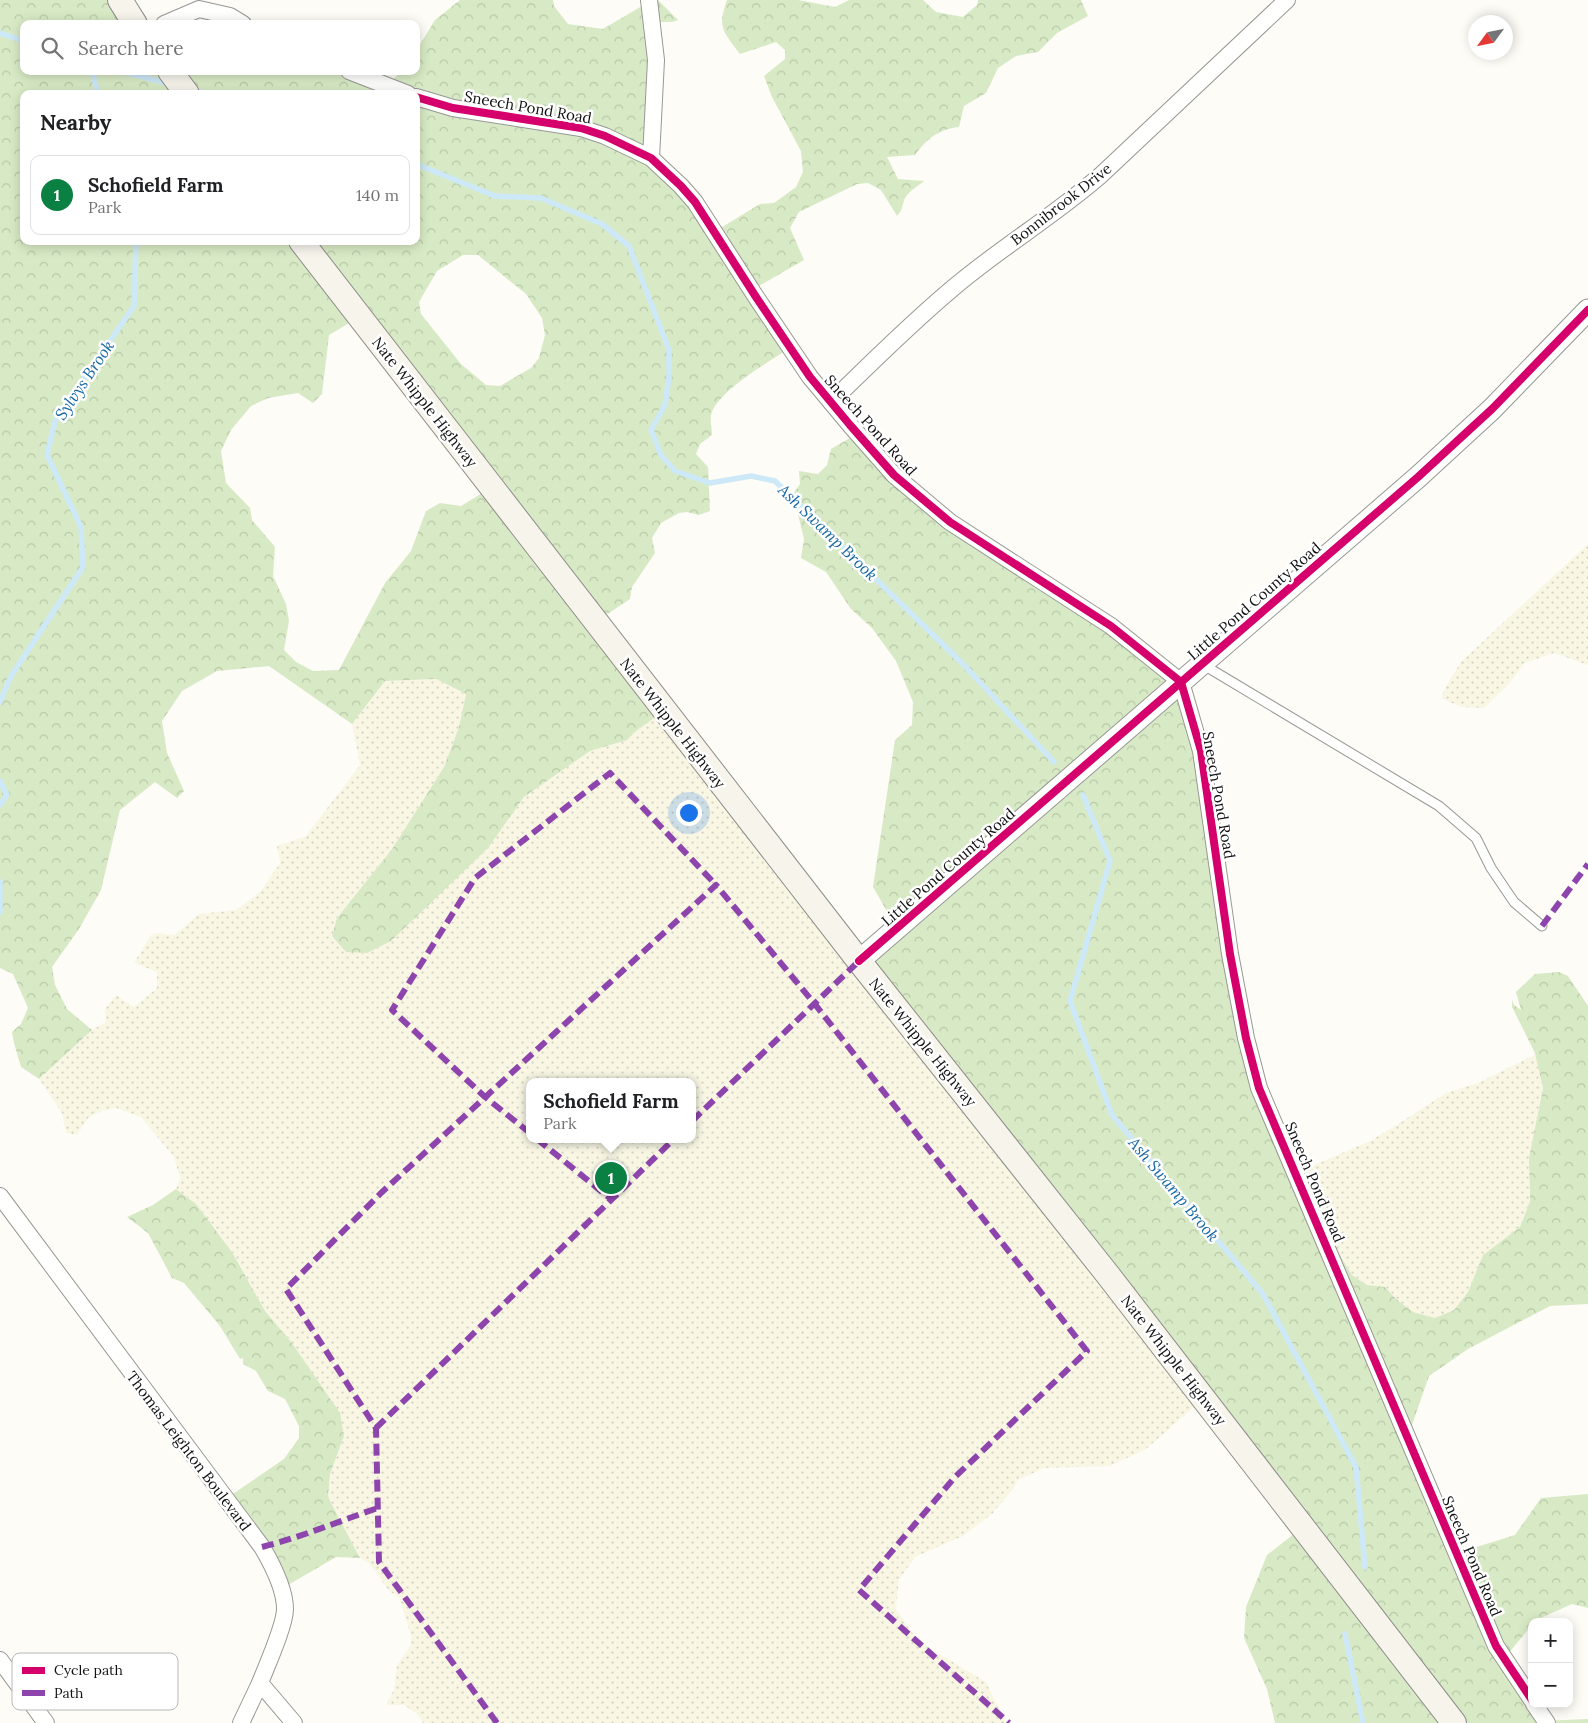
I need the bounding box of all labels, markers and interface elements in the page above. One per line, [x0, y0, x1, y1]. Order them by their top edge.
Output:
north arrow [1468, 15, 1513, 60]
search box [20, 20, 420, 75]
icon: search [38, 34, 66, 62]
text: Search here [78, 36, 184, 60]
street label: Sneech Pond Road [463, 86, 593, 128]
text: Nearby [40, 109, 111, 136]
street label: Bonnibrook Drive [1007, 159, 1115, 249]
text: Schofield Farm [88, 173, 223, 197]
text: 1 [54, 185, 60, 205]
text: 140 m [356, 185, 399, 205]
text: Park [88, 197, 121, 217]
street label: Nate Whipple Highway [368, 333, 482, 471]
water label: Sylvys Brook [50, 336, 118, 424]
street label: Sneech Pond Road [821, 371, 921, 479]
water label: Ash Swamp Brook [774, 479, 882, 584]
street label: Little Pond County Road [1183, 538, 1325, 664]
street label: Nate Whipple Highway [616, 654, 730, 792]
street label: Sneech Pond Road [1198, 730, 1240, 860]
your location [676, 800, 702, 826]
street label: Little Pond County Road [877, 804, 1019, 930]
street label: Nate Whipple Highway [865, 974, 981, 1110]
popup [526, 1078, 696, 1143]
text: Schofield Farm [543, 1089, 679, 1113]
text: Park [543, 1113, 577, 1133]
street label: Sneech Pond Road [1281, 1119, 1349, 1245]
water label: Ash Swamp Brook [1124, 1132, 1224, 1245]
pin: 1 [595, 1159, 627, 1197]
street label: Nate Whipple Highway [1117, 1291, 1231, 1429]
street label: Thomas Leighton Boulevard [123, 1367, 255, 1535]
street label: Sneech Pond Road [1438, 1493, 1506, 1619]
map controls [1528, 1618, 1573, 1708]
button: + [1528, 1618, 1573, 1663]
legend [12, 1653, 178, 1710]
text: Cycle path [54, 1661, 123, 1679]
button: − [1528, 1663, 1573, 1708]
text: Path [54, 1684, 83, 1702]

